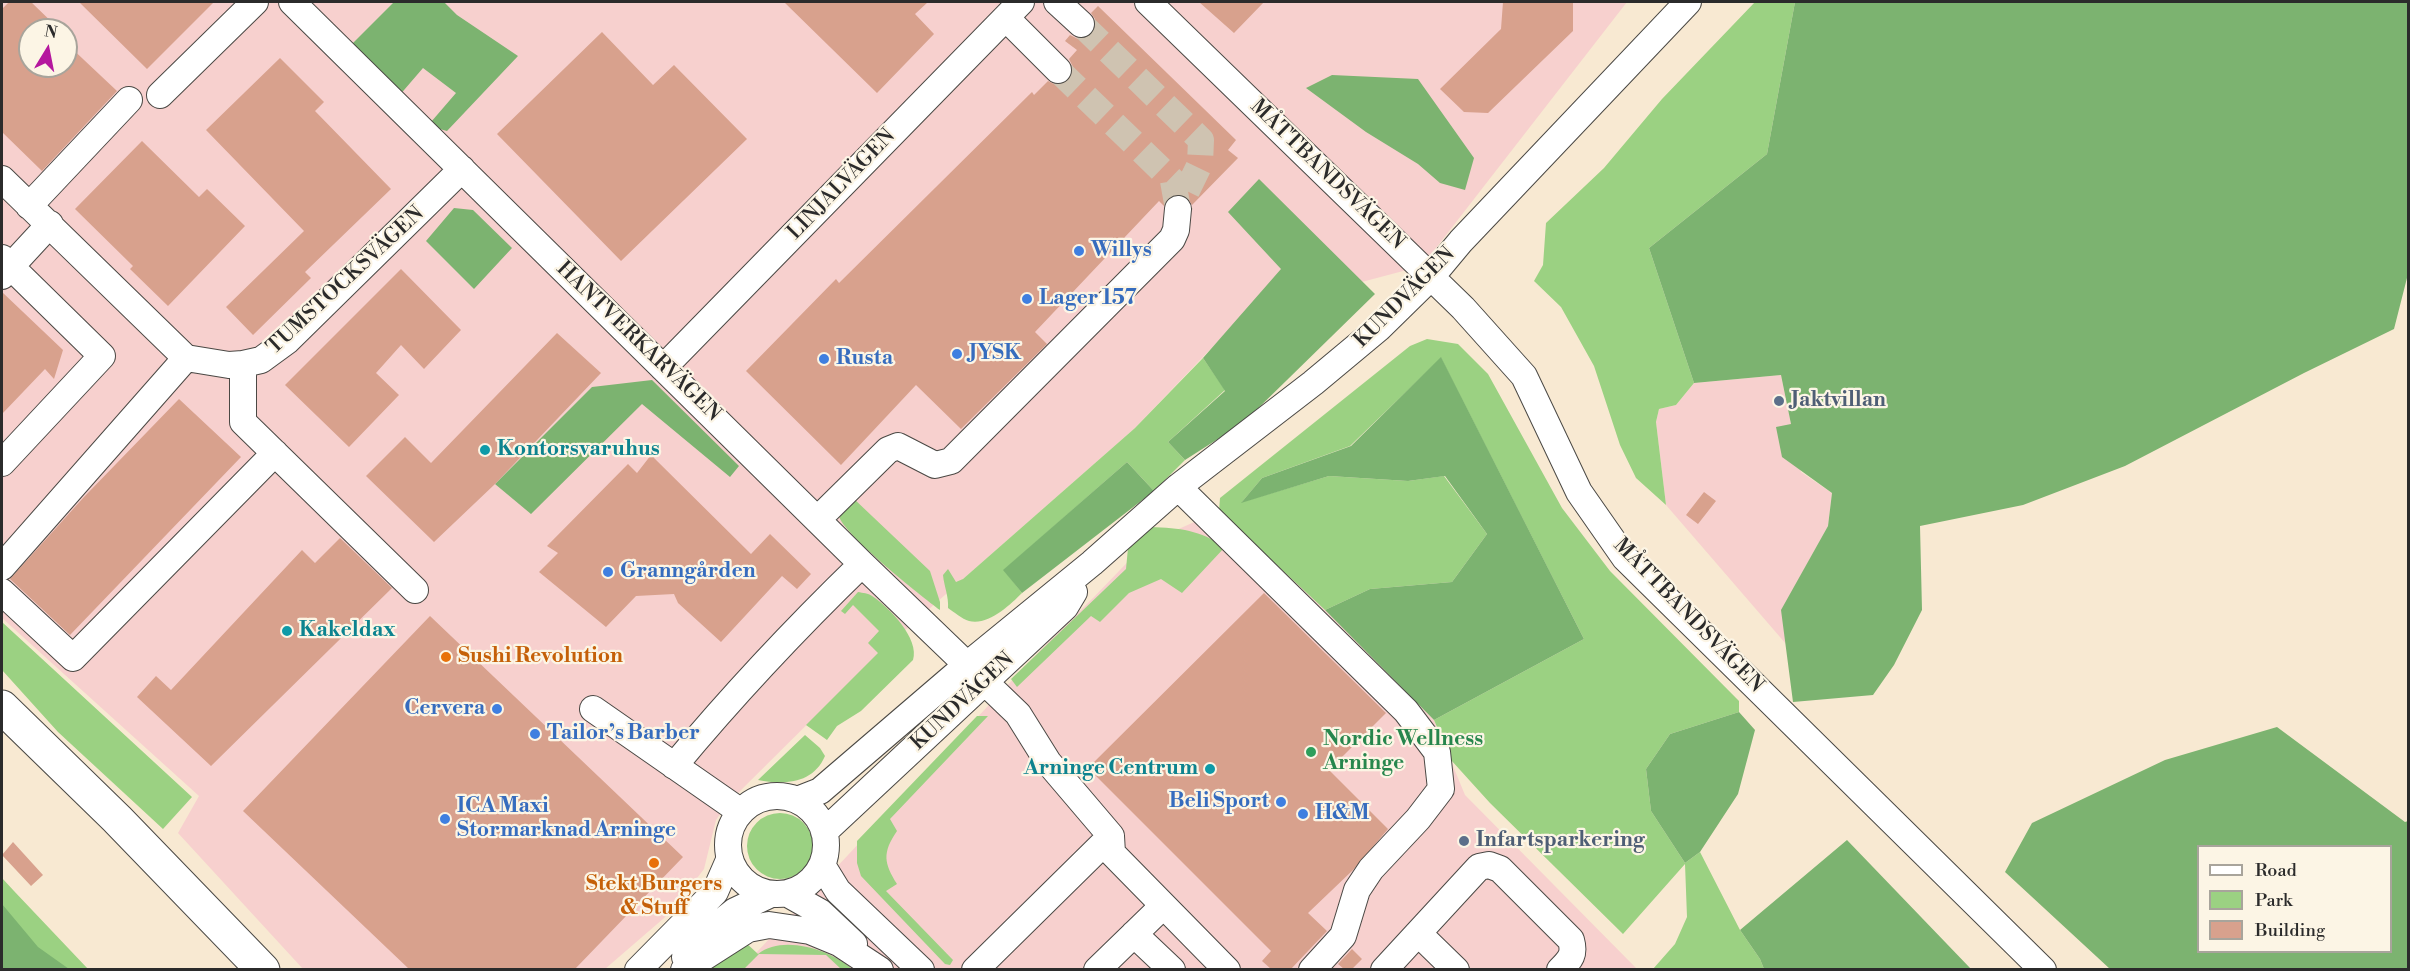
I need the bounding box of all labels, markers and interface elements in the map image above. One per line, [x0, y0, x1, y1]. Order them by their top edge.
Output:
north arrow [18, 18, 78, 78]
text: N [43, 21, 59, 43]
street label: MÅTTBANDSVÄGEN [1244, 95, 1410, 255]
street label: LINJALVÄGEN [783, 124, 901, 246]
street label: TUMSTOCKSVÄGEN [262, 202, 430, 360]
place label: Willys [1091, 238, 1152, 264]
street label: KUNDVÄGEN [1349, 242, 1461, 354]
marker: Willys [1072, 244, 1086, 258]
street label: HANTVERKARVÄGEN [550, 257, 726, 427]
place label: Lager 157 [1039, 286, 1137, 312]
marker: Lager 157 [1020, 292, 1034, 306]
place label: JYSK [969, 341, 1021, 367]
place label: Rusta [836, 346, 893, 372]
marker: JYSK [950, 347, 964, 361]
marker: Rusta [817, 352, 831, 366]
place label: Jaktvillan [1791, 388, 1886, 414]
marker: Jaktvillan [1772, 394, 1786, 408]
place label: Kontorsvaruhus [497, 437, 660, 463]
marker: Kontorsvaruhus [478, 443, 492, 457]
street label: MÅTTBANDSVÄGEN [1608, 533, 1768, 699]
place label: Granngården [620, 559, 756, 585]
marker: Granngården [601, 565, 615, 579]
place label: Kakeldax [299, 618, 395, 644]
marker: Kakeldax [280, 624, 294, 638]
place label: Sushi Revolution [458, 644, 623, 670]
street label: KUNDVÄGEN [906, 648, 1020, 756]
marker: Sushi Revolution [439, 650, 453, 664]
place label: Cervera [404, 696, 485, 722]
marker: Cervera [490, 702, 504, 716]
place label: Tailor’s Barber [547, 721, 700, 747]
marker: Tailor’s Barber [528, 727, 542, 741]
place label: Nordic Wellness Arninge [1323, 727, 1483, 777]
marker: Nordic Wellness Arninge [1304, 745, 1318, 759]
place label: Arninge Centrum [1024, 756, 1198, 782]
marker: Arninge Centrum [1203, 762, 1217, 776]
place label: Beli Sport [1169, 789, 1269, 815]
place label: ICA Maxi Stormarknad Arninge [457, 794, 676, 844]
marker: Beli Sport [1274, 795, 1288, 809]
place label: H&M [1315, 801, 1369, 827]
marker: H&M [1296, 807, 1310, 821]
marker: ICA Maxi Stormarknad Arninge [438, 812, 452, 826]
place label: Infartsparkering [1476, 828, 1645, 854]
marker: Infartsparkering [1457, 834, 1471, 848]
legend [2197, 845, 2392, 953]
marker: Stekt Burgers & Stuff [647, 856, 661, 870]
text: Road [2255, 859, 2297, 882]
place label: Stekt Burgers & Stuff [586, 872, 722, 922]
text: Park [2255, 889, 2292, 912]
text: Building [2255, 919, 2325, 942]

